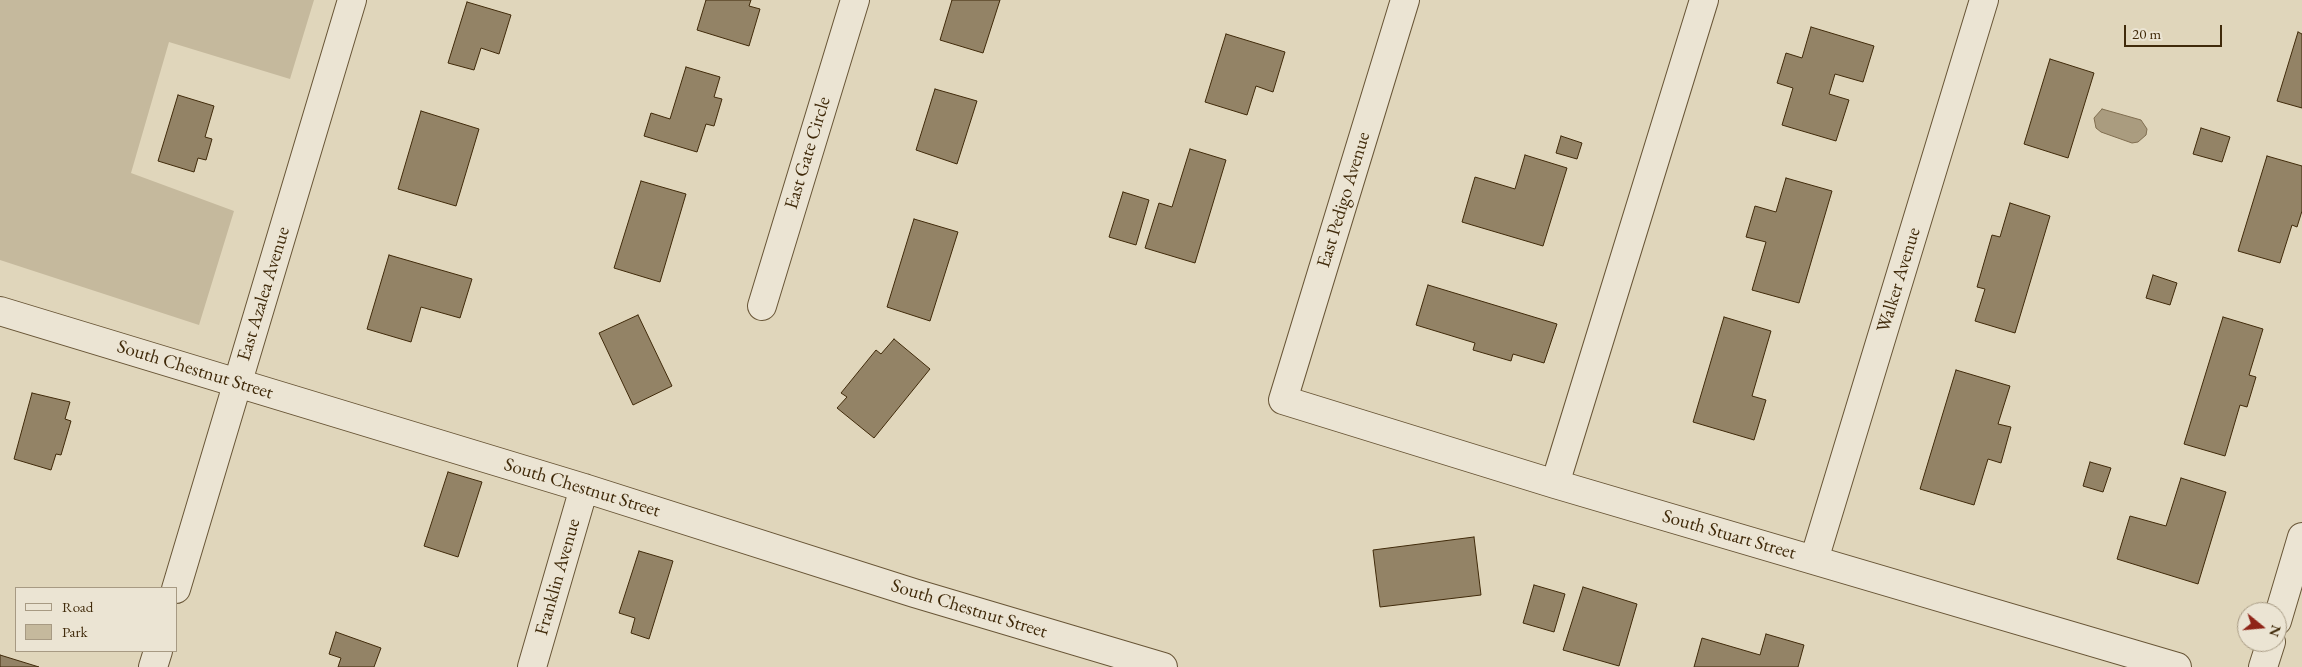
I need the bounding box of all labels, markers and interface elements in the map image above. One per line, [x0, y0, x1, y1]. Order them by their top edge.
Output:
scale bar [2127, 15, 2224, 47]
text: 20 m [2132, 24, 2161, 43]
street label: East Gate Circle [780, 94, 836, 212]
street label: East Pedigo Avenue [1313, 129, 1375, 271]
street label: East Azalea Avenue [233, 224, 295, 364]
street label: Walker Avenue [1872, 225, 1926, 335]
street label: South Chestnut Street [114, 335, 276, 405]
street label: South Chestnut Street [501, 453, 663, 523]
street label: South Stuart Street [1660, 505, 1798, 565]
street label: Franklin Avenue [530, 516, 586, 638]
street label: South Chestnut Street [888, 574, 1050, 644]
legend [15, 587, 178, 652]
text: Road [62, 597, 93, 616]
north arrow [2237, 602, 2287, 652]
text: Park [62, 622, 88, 641]
text: N [2265, 623, 2286, 639]

